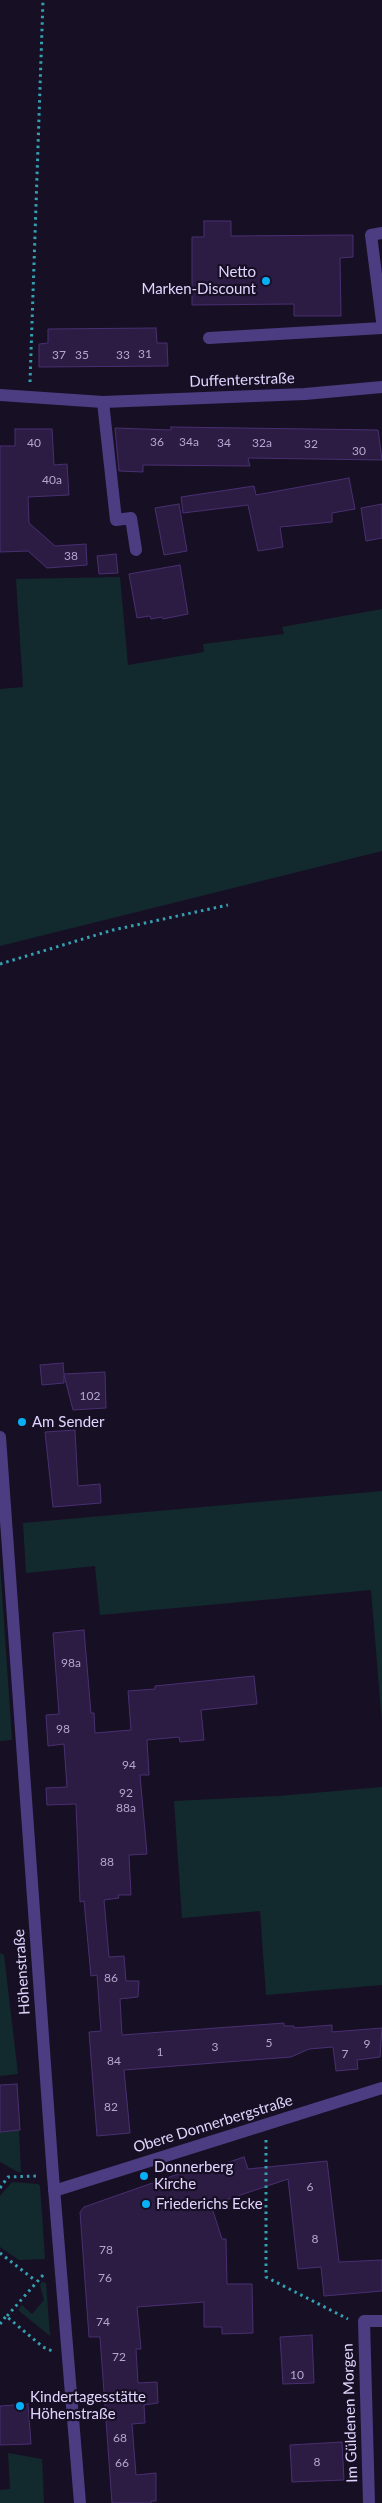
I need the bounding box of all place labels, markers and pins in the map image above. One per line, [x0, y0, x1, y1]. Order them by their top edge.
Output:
place label: Netto Marken-Discount [141, 263, 256, 298]
marker: Netto Marken-Discount [260, 275, 272, 287]
place label: Am Sender [32, 1413, 104, 1431]
marker: Am Sender [16, 1416, 28, 1428]
place label: Donnerberg Kirche [154, 2158, 233, 2193]
marker: Donnerberg Kirche [138, 2170, 150, 2182]
place label: Friederichs Ecke [156, 2195, 263, 2213]
marker: Friederichs Ecke [140, 2198, 152, 2210]
place label: Kindertagesstätte Höhenstraße [30, 2388, 146, 2423]
marker: Kindertagesstätte Höhenstraße [14, 2400, 26, 2412]

